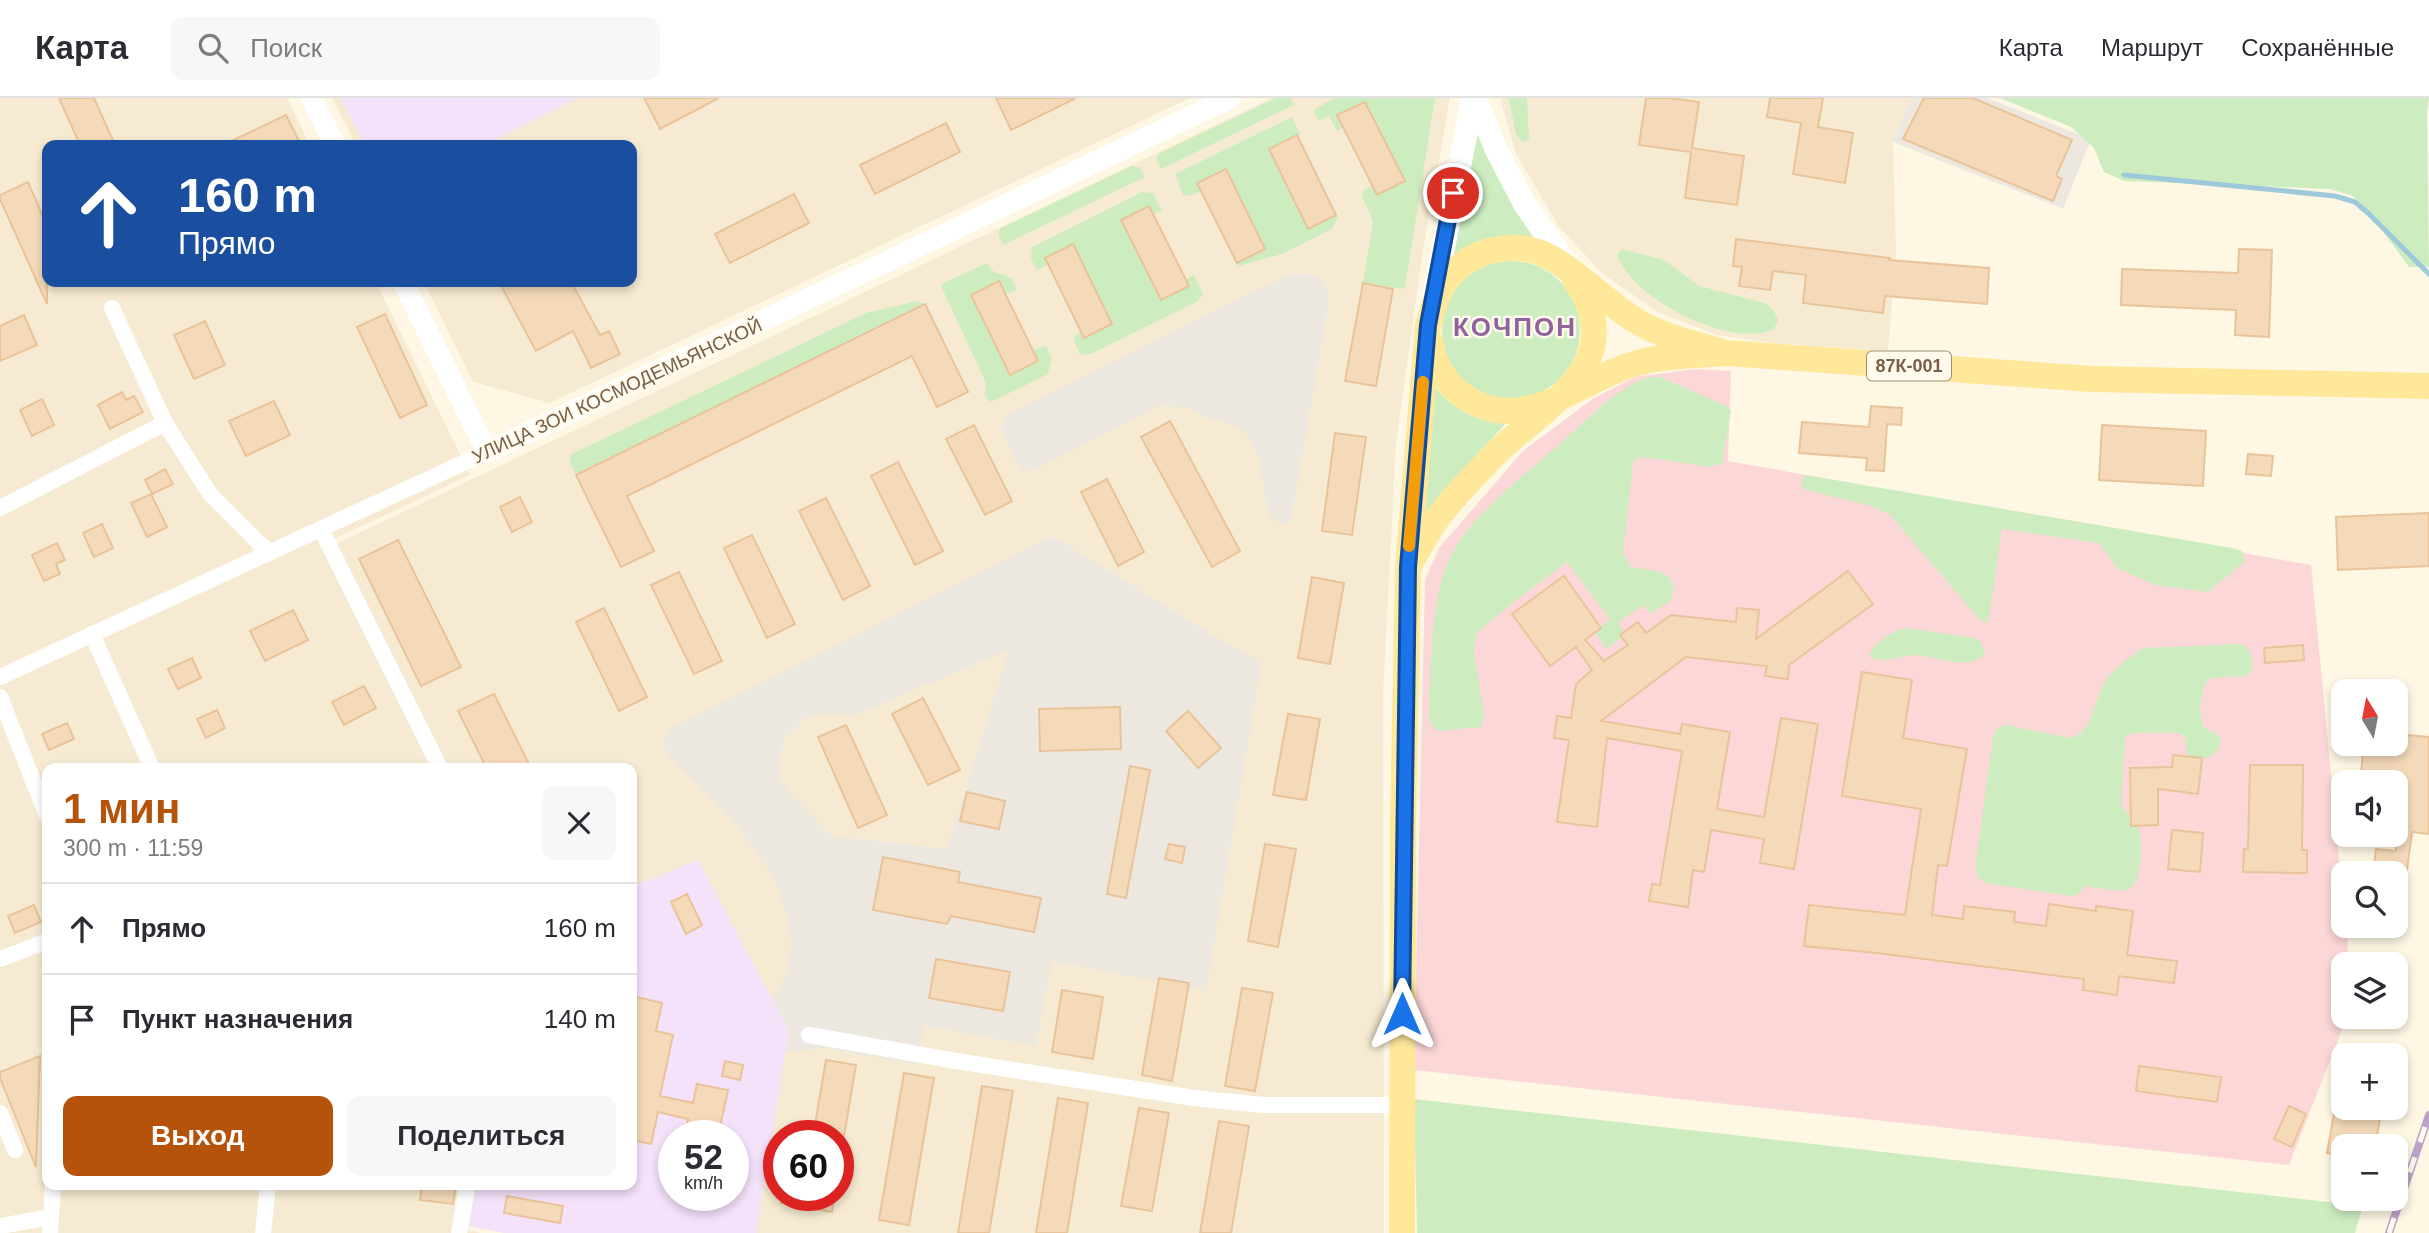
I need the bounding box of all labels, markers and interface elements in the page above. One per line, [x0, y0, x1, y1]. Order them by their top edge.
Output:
search box [170, 17, 660, 80]
text: Карта [35, 29, 128, 66]
icon: search [194, 29, 232, 67]
text: Поиск [250, 33, 322, 63]
text: Карта [1999, 34, 2063, 61]
text: Маршрут [2101, 34, 2203, 61]
text: Сохранённые [2241, 34, 2394, 61]
pin [1423, 163, 1483, 223]
icon: ahead [63, 168, 154, 259]
text: 160 m [178, 168, 317, 222]
icon: arrive [1434, 174, 1472, 212]
text: Прямо [178, 225, 276, 261]
district label: КОЧПОН [1453, 312, 1577, 342]
street label: УЛИЦА ЗОИ КОСМОДЕМЬЯНСКОЙ [469, 314, 765, 468]
road number: 87К-001 [1867, 352, 1951, 380]
north arrow [2331, 679, 2408, 756]
map controls [2331, 679, 2408, 1211]
button: sound [2331, 770, 2408, 847]
text: 1 мин [63, 785, 180, 832]
button: close [542, 786, 616, 860]
text: 300 m · 11:59 [63, 835, 203, 861]
button: search [2331, 861, 2408, 938]
icon: ahead [63, 910, 101, 948]
text: Прямо [122, 913, 206, 943]
text: 160 m [544, 913, 616, 943]
button: layers [2331, 952, 2408, 1029]
position arrow [1365, 977, 1439, 1051]
icon: arrive [63, 1001, 101, 1039]
text: Пункт назначения [122, 1004, 353, 1034]
text: 140 m [544, 1004, 616, 1034]
button: + [2331, 1043, 2408, 1120]
button: Выход [63, 1096, 333, 1176]
button: Поделиться [347, 1096, 616, 1176]
speed limit sign: 60 [763, 1120, 854, 1211]
button: − [2331, 1134, 2408, 1211]
text: 52 [684, 1137, 723, 1176]
text: km/h [684, 1173, 723, 1193]

